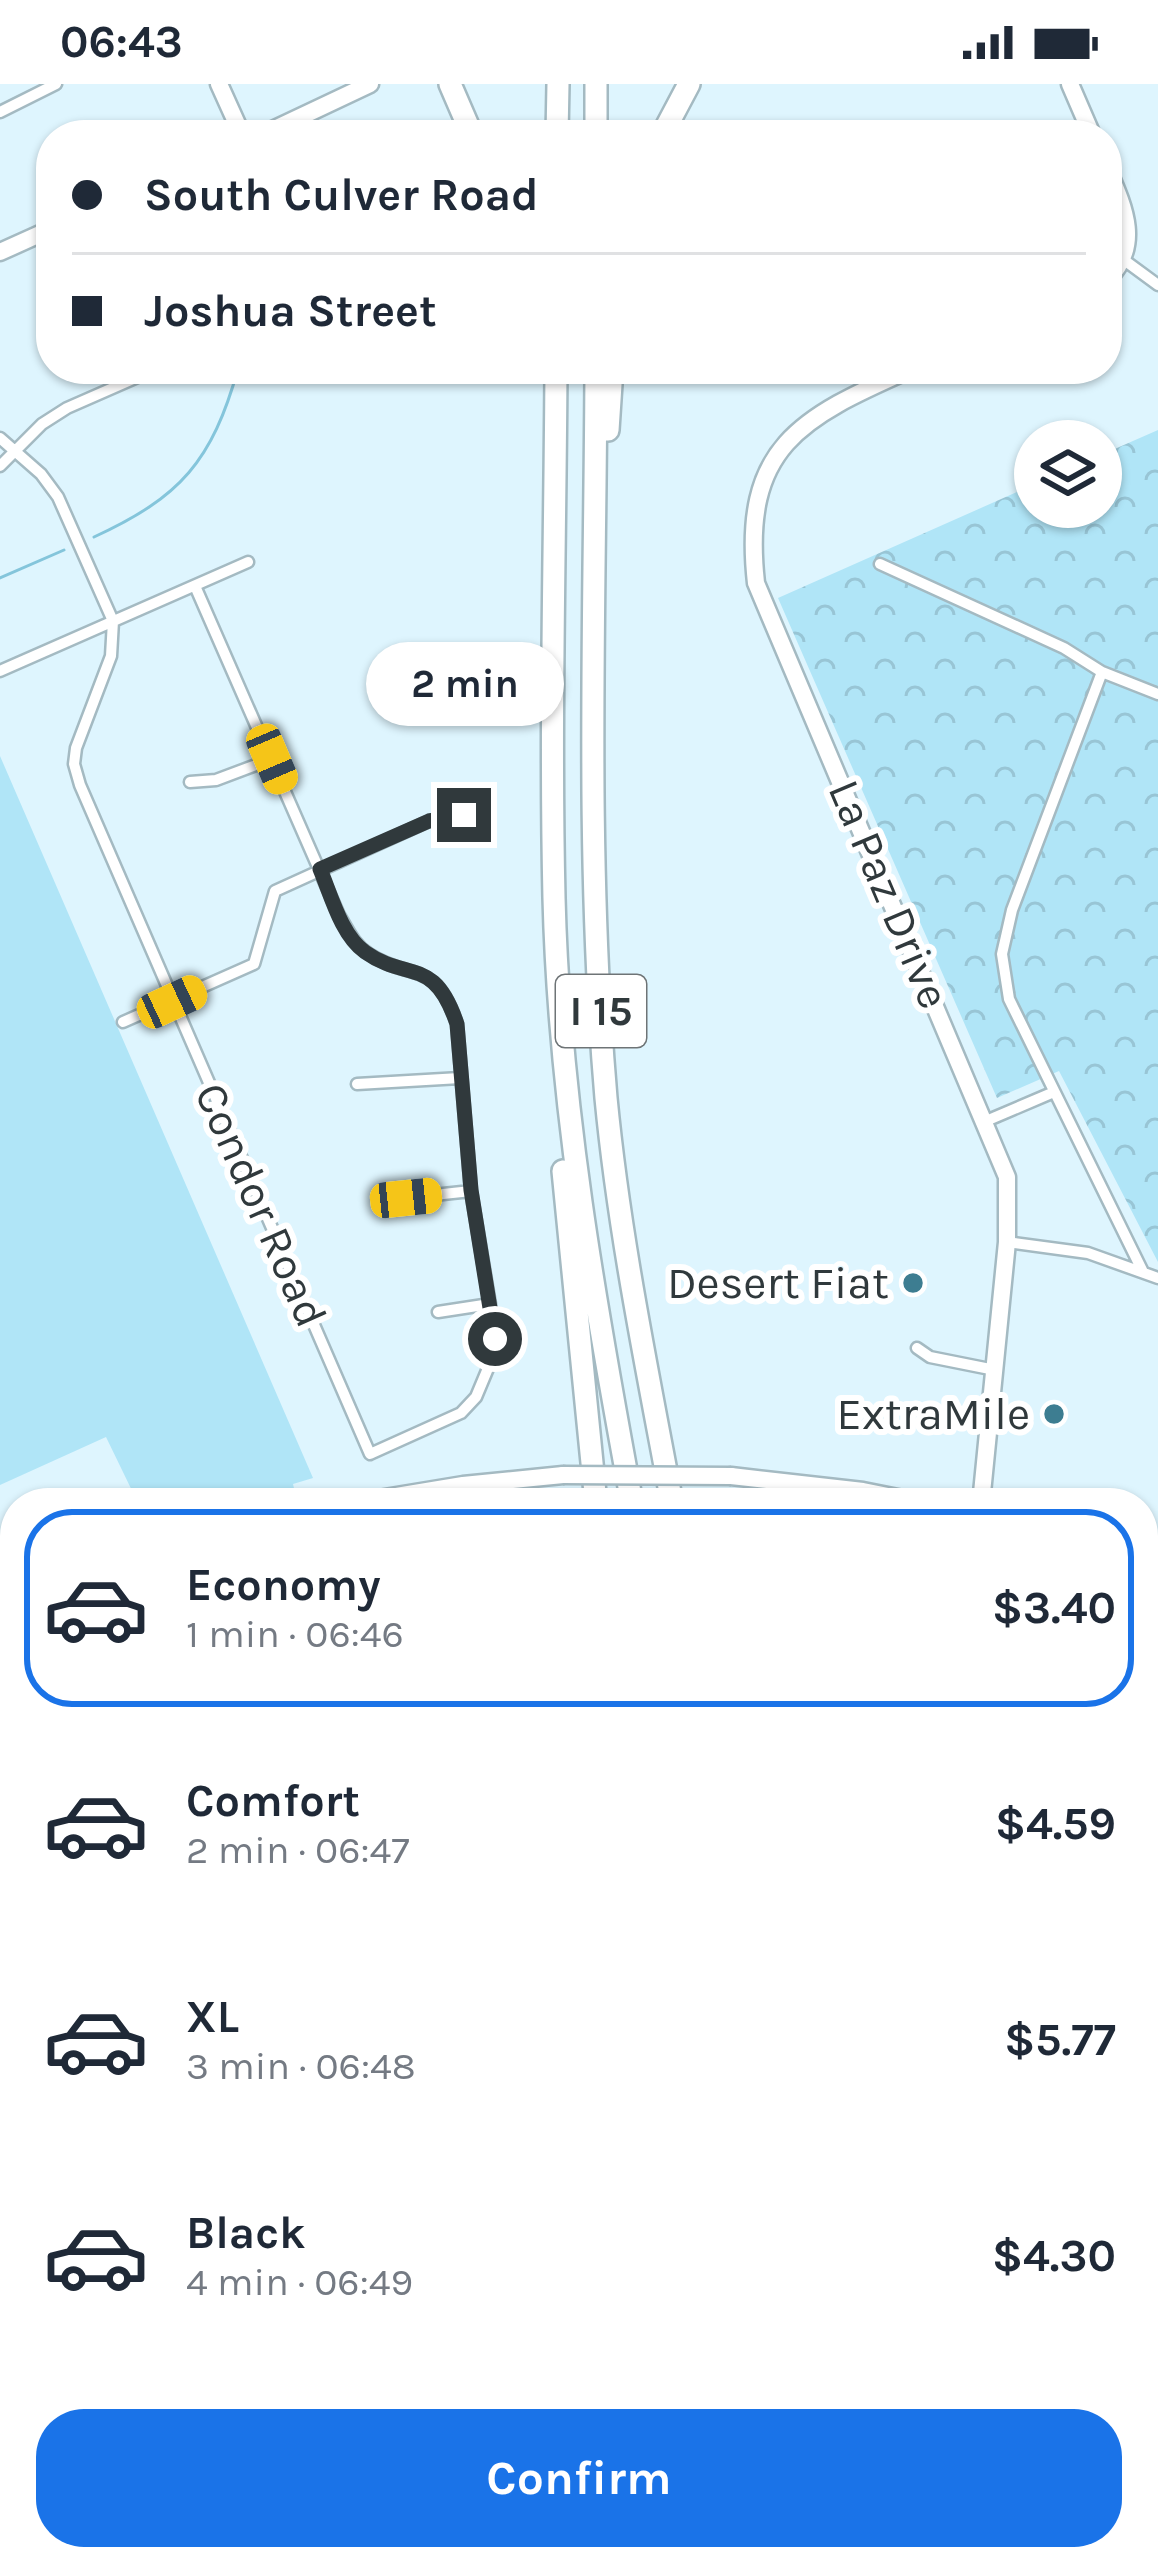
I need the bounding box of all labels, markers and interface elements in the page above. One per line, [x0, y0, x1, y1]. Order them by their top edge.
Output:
text: 06:43 [60, 16, 183, 68]
text: South Culver Road [144, 169, 539, 221]
text: Joshua Street [144, 285, 437, 337]
map controls [1014, 420, 1122, 528]
button: layers [1014, 420, 1122, 528]
callout: 2 min [365, 641, 563, 725]
text: 2 min [411, 661, 519, 707]
car [241, 719, 303, 799]
street label: La Paz Drive [818, 772, 960, 1016]
route end [437, 788, 491, 842]
car [132, 970, 212, 1034]
road number: I 15 [556, 975, 646, 1047]
street label: Condor Road [184, 1075, 338, 1335]
car [368, 1176, 444, 1220]
place label: Desert Fiat [667, 1257, 889, 1309]
marker: Desert Fiat [900, 1270, 926, 1296]
route start [468, 1312, 522, 1366]
place label: ExtraMile [836, 1388, 1030, 1440]
marker: ExtraMile [1041, 1401, 1067, 1427]
icon: car [42, 1554, 150, 1662]
text: Economy [186, 1559, 381, 1611]
text: $3.40 [992, 1582, 1116, 1634]
text: 1 min · 06:46 [186, 1611, 404, 1657]
icon: car [42, 1770, 150, 1878]
text: Comfort [186, 1775, 360, 1827]
text: $4.59 [995, 1798, 1116, 1850]
text: 2 min · 06:47 [186, 1827, 410, 1873]
icon: car [42, 1986, 150, 2094]
text: XL [186, 1991, 239, 2043]
text: $5.77 [1004, 2014, 1116, 2066]
text: 3 min · 06:48 [186, 2043, 416, 2089]
icon: car [42, 2202, 150, 2310]
text: Black [186, 2207, 306, 2259]
text: $4.30 [992, 2230, 1116, 2282]
text: 4 min · 06:49 [186, 2259, 413, 2305]
button: Confirm [36, 2409, 1122, 2547]

